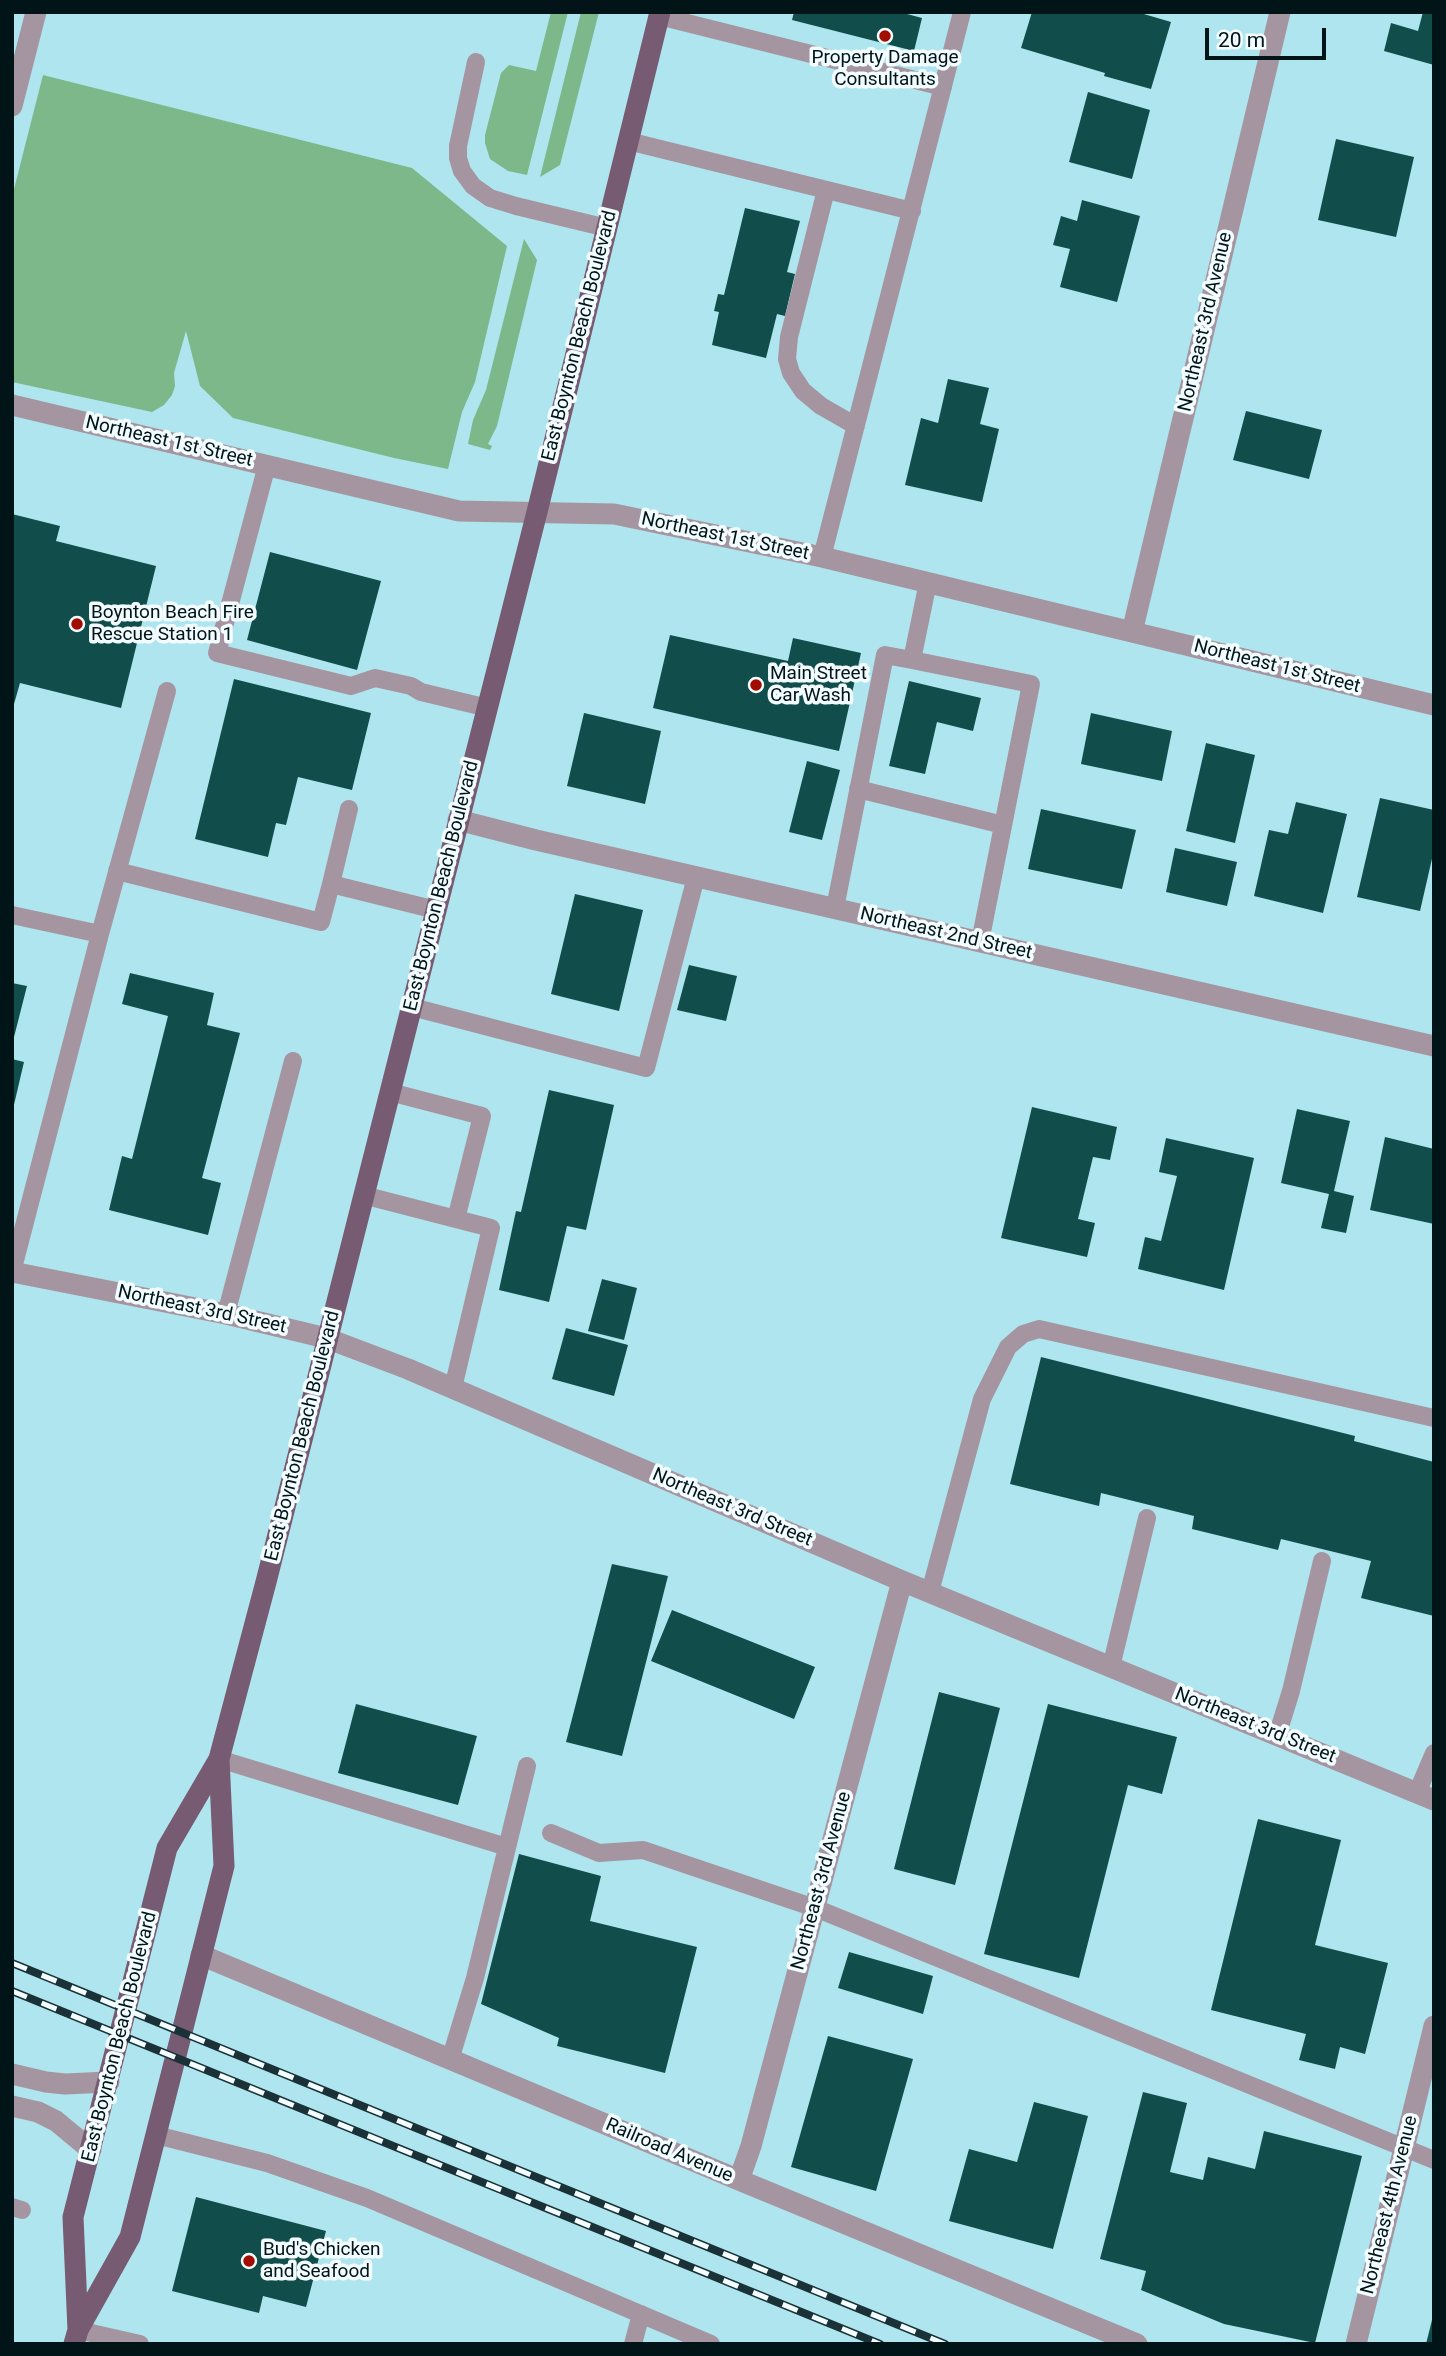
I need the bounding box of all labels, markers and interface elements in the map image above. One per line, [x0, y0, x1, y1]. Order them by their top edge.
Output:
scale bar [1208, 14, 1329, 58]
marker: Property Damage Consultants [877, 28, 893, 44]
text: 20 m [1218, 28, 1265, 52]
place label: Property Damage Consultants [811, 47, 959, 91]
street label: East Boynton Beach Boulevard [538, 208, 622, 464]
street label: Northeast 3rd Avenue [1174, 230, 1238, 414]
street label: Northeast 1st Street [83, 412, 255, 472]
street label: Northeast 1st Street [639, 508, 811, 566]
place label: Boynton Beach Fire Rescue Station 1 [91, 602, 254, 646]
marker: Boynton Beach Fire Rescue Station 1 [69, 616, 85, 632]
street label: Northeast 1st Street [1191, 635, 1363, 699]
place label: Main Street Car Wash [770, 663, 867, 707]
marker: Main Street Car Wash [748, 677, 764, 693]
street label: East Boynton Beach Boulevard [400, 758, 484, 1014]
street label: Northeast 2nd Street [858, 903, 1034, 965]
street label: Northeast 3rd Street [116, 1281, 288, 1339]
street label: East Boynton Beach Boulevard [261, 1308, 345, 1564]
street label: Northeast 3rd Street [649, 1464, 815, 1552]
street label: Northeast 3rd Street [1171, 1683, 1339, 1769]
street label: Northeast 3rd Avenue [787, 1789, 857, 1973]
street label: East Boynton Beach Boulevard [78, 1909, 162, 2165]
street label: Northeast 4th Avenue [1357, 2113, 1423, 2297]
street label: Railroad Avenue [602, 2114, 736, 2188]
place label: Bud's Chicken and Seafood [263, 2239, 381, 2283]
marker: Bud's Chicken and Seafood [241, 2253, 257, 2269]

